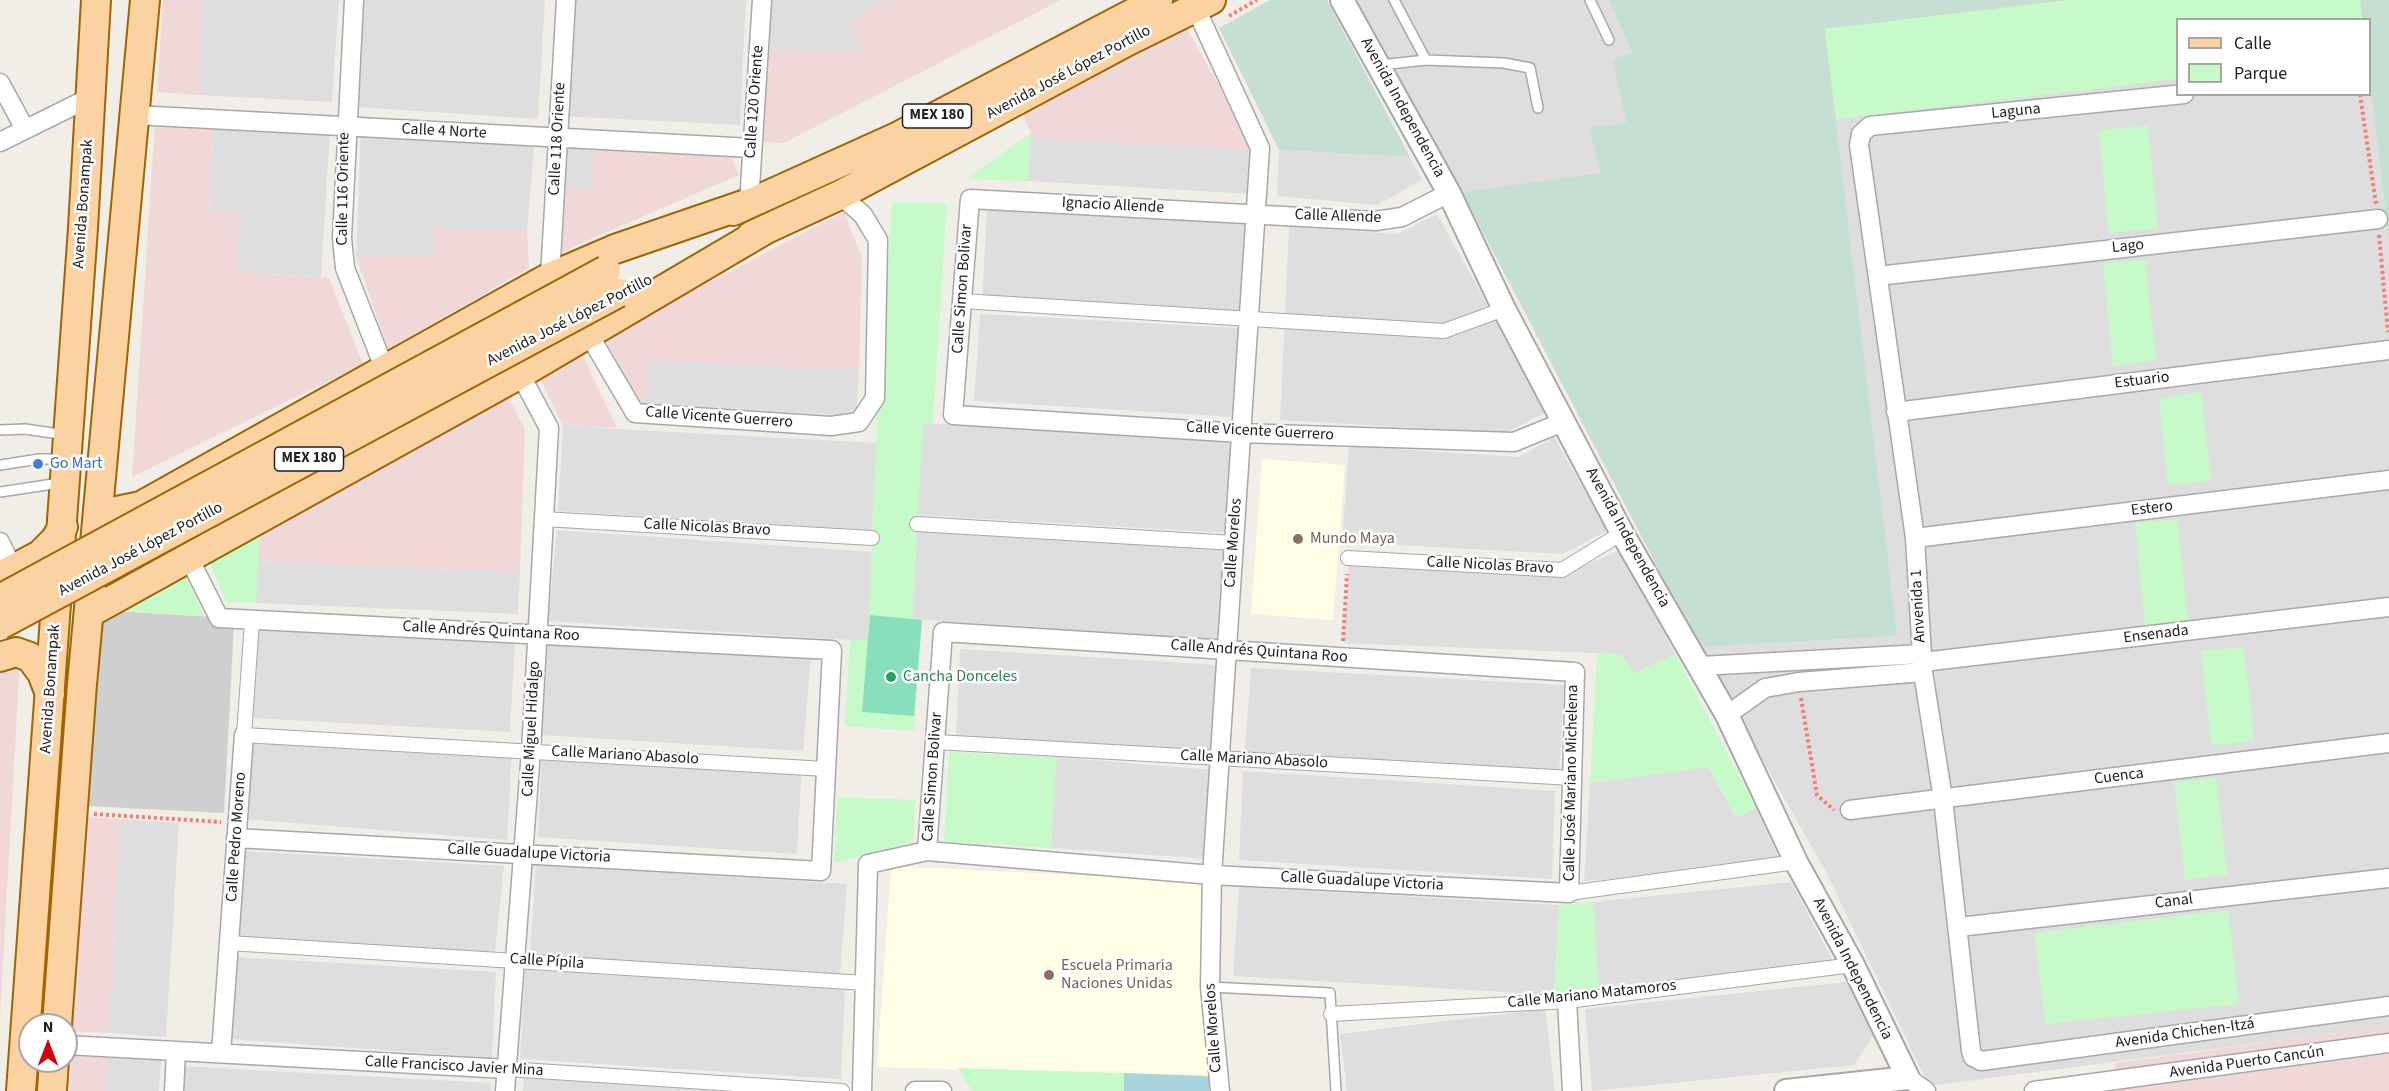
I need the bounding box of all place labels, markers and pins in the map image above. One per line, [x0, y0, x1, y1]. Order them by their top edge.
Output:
place label: Go Mart [50, 454, 102, 474]
marker: Go Mart [31, 457, 45, 471]
place label: Mundo Maya [1310, 529, 1395, 549]
marker: Mundo Maya [1291, 532, 1305, 546]
place label: Cancha Donceles [903, 667, 1017, 687]
marker: Cancha Donceles [884, 670, 898, 684]
place label: Escuela Primaria Naciones Unidas [1061, 956, 1173, 994]
marker: Escuela Primaria Naciones Unidas [1042, 968, 1056, 982]

